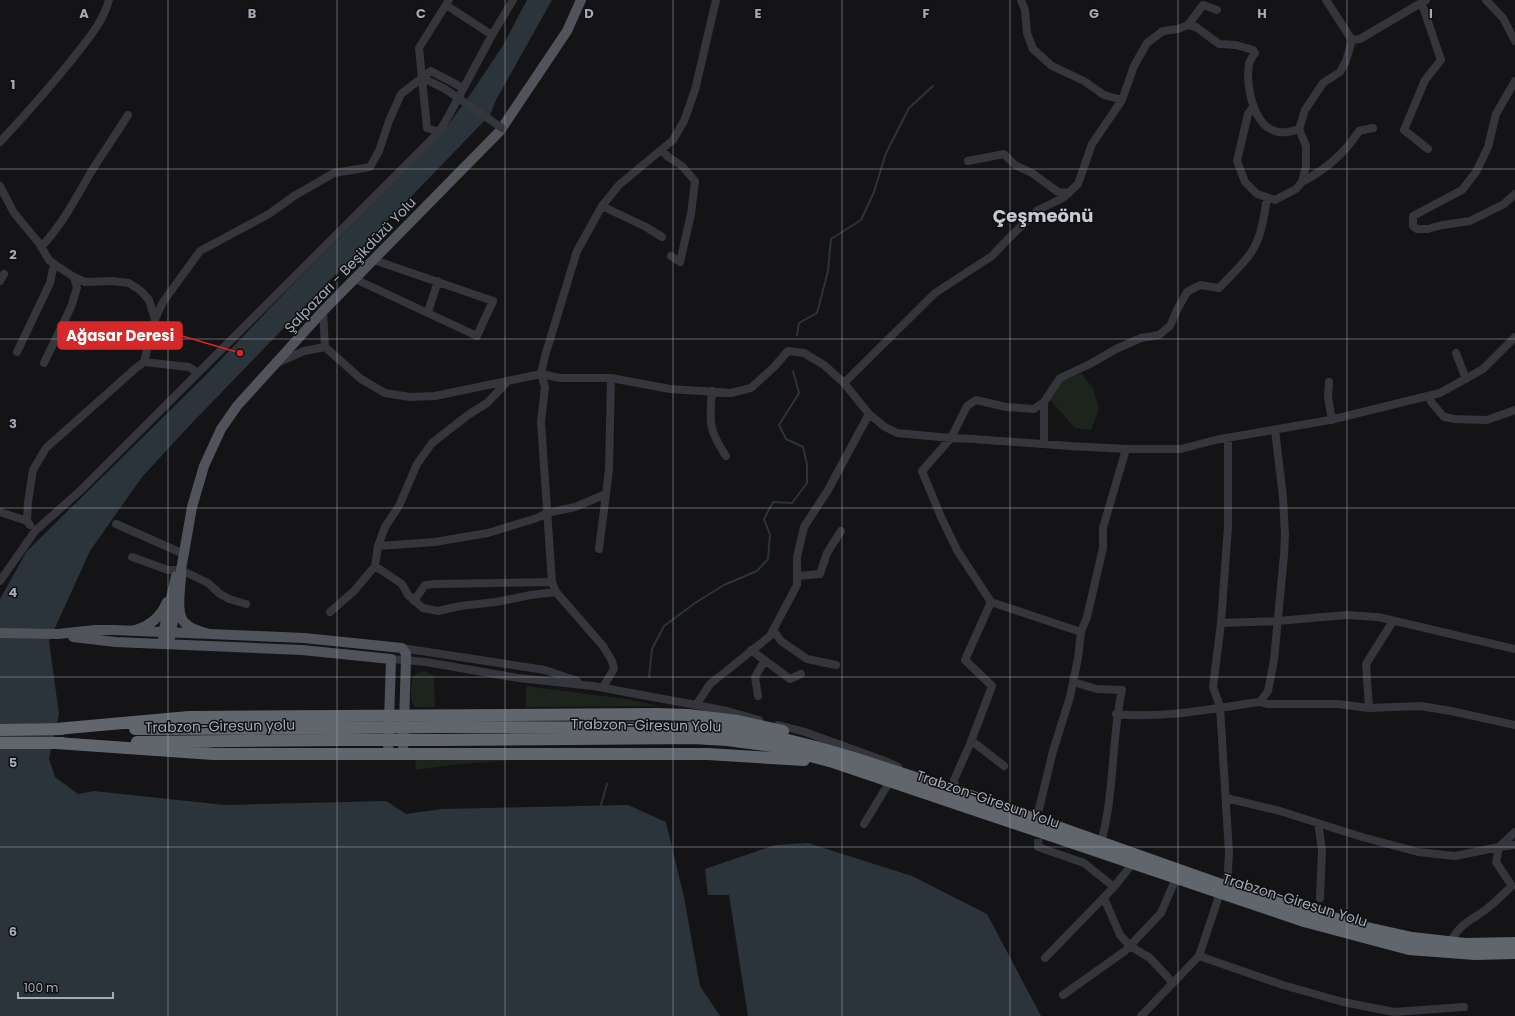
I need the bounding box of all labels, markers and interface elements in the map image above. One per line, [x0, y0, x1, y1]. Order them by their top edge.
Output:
text: A [79, 4, 89, 23]
text: B [248, 4, 257, 23]
text: C [416, 4, 426, 23]
text: D [584, 4, 594, 23]
text: E [754, 4, 762, 23]
text: F [922, 4, 930, 23]
text: G [1089, 4, 1099, 23]
text: H [1257, 4, 1267, 23]
text: I [1429, 4, 1433, 23]
text: 1 [11, 75, 15, 94]
street label: Şalpazarı - Beşikdüzü Yolu [280, 193, 420, 337]
district label: Çeşmeönü [993, 203, 1093, 228]
text: 2 [9, 245, 17, 264]
callout: Ağasar Deresi [58, 322, 182, 349]
text: Ağasar Deresi [66, 325, 174, 346]
text: 3 [9, 414, 17, 433]
text: 4 [9, 583, 18, 602]
street label: Trabzon-Giresun Yolu [571, 714, 721, 736]
street label: Trabzon-Giresun yolu [145, 715, 295, 737]
text: 5 [9, 753, 17, 772]
street label: Trabzon-Giresun Yolu [914, 765, 1062, 833]
street label: Trabzon-Giresun Yolu [1220, 868, 1370, 932]
text: 6 [9, 922, 17, 941]
scale bar [18, 974, 113, 1000]
text: 100 m [24, 979, 58, 996]

